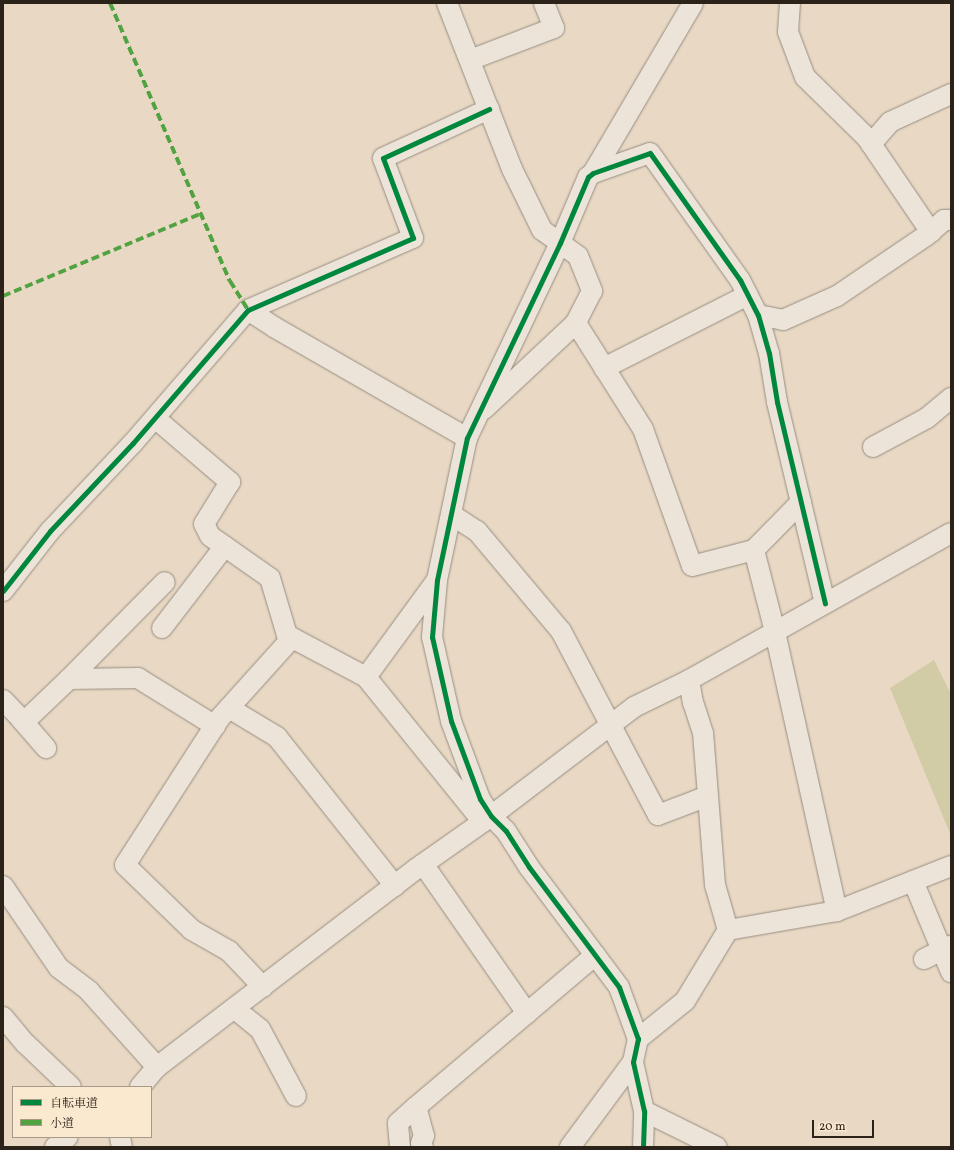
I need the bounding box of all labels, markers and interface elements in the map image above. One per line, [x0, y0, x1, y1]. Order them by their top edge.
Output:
legend [12, 1086, 152, 1138]
text: 自転車道 [50, 1096, 98, 1112]
scale bar [814, 1112, 876, 1138]
text: 小道 [50, 1116, 74, 1132]
text: 20 m [819, 1119, 846, 1135]

